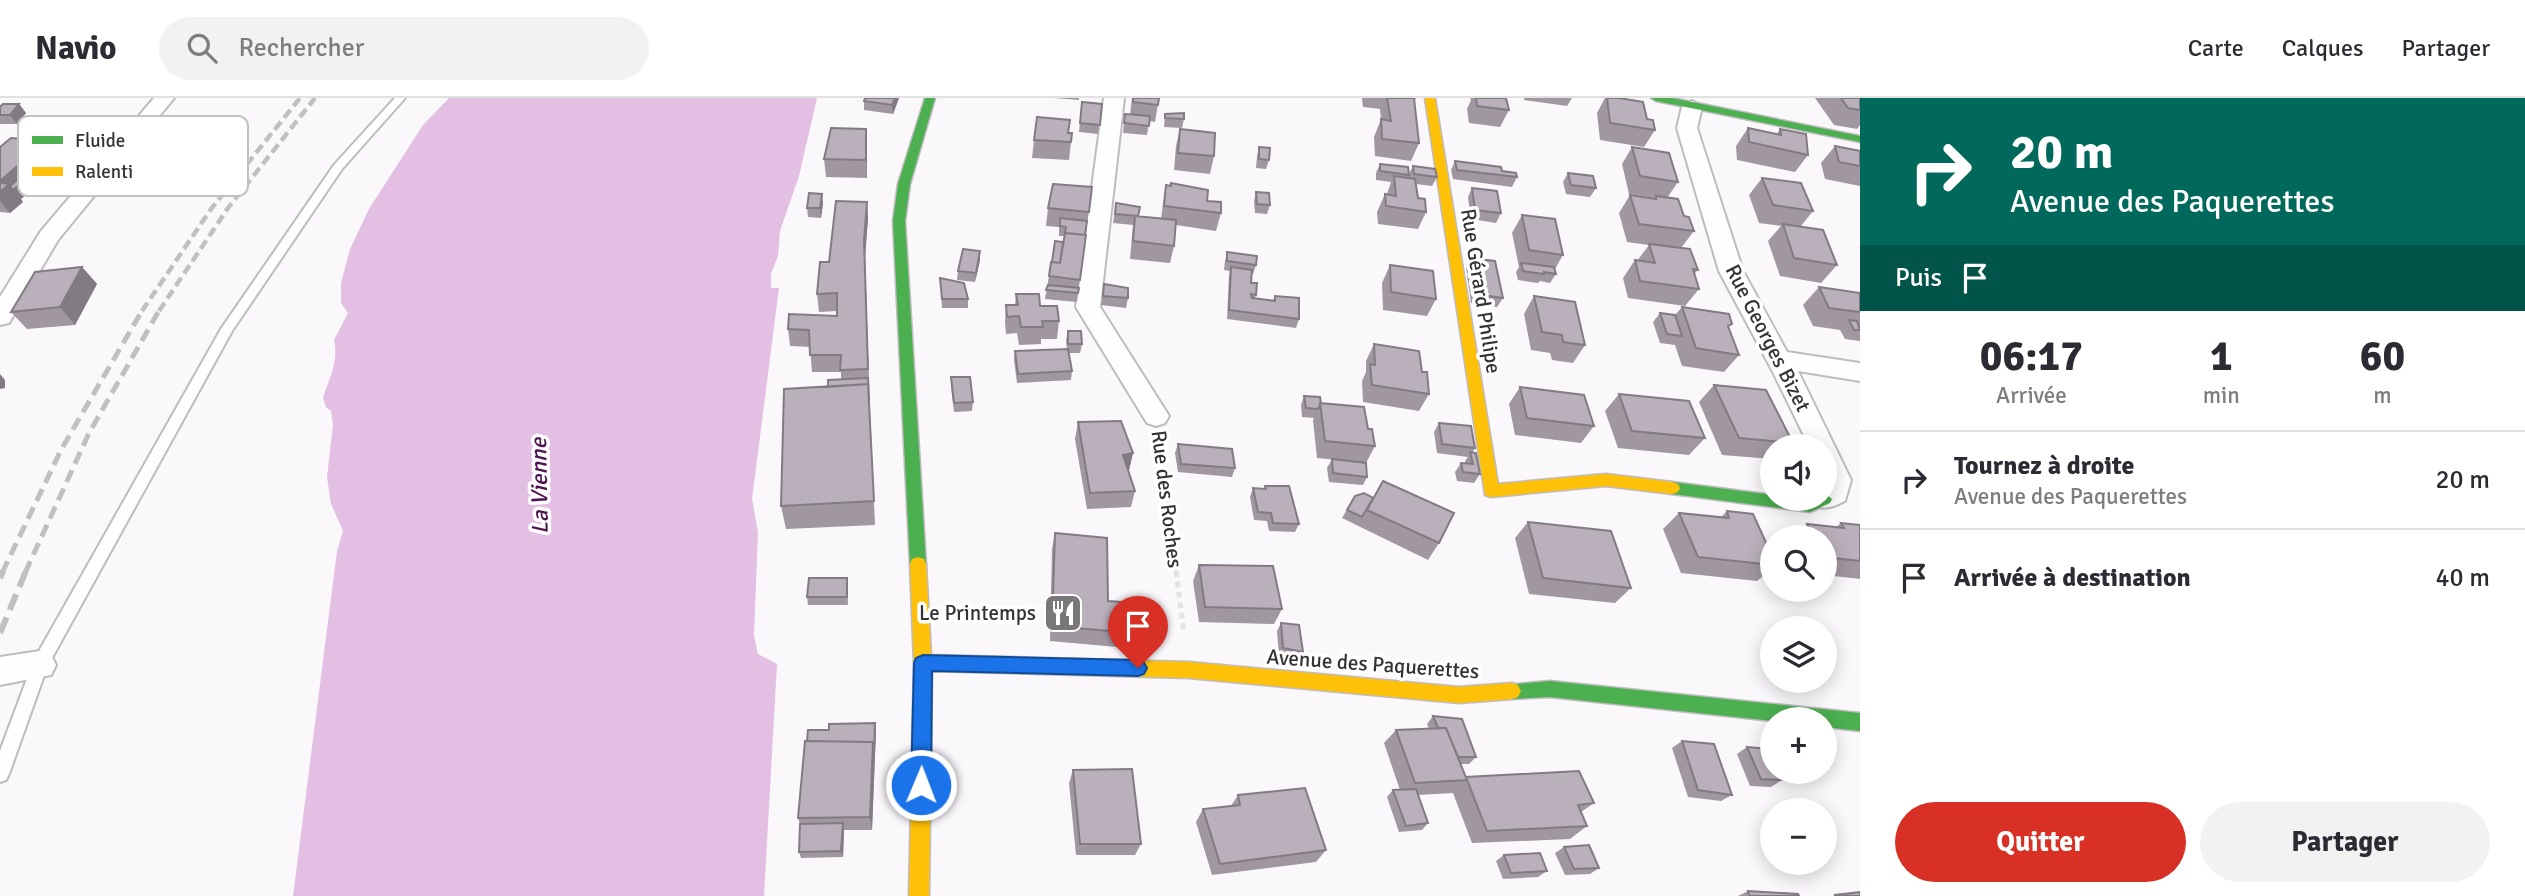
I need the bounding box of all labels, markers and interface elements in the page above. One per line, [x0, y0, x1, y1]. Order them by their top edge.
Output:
search box [159, 17, 649, 80]
text: Navio [35, 28, 117, 69]
icon: search [183, 29, 221, 67]
text: Rechercher [239, 32, 364, 64]
text: Carte [2188, 33, 2244, 63]
text: Calques [2282, 33, 2363, 63]
text: Partager [2401, 33, 2490, 63]
legend [18, 116, 248, 196]
text: 20 m [2010, 122, 2113, 182]
icon: right [1895, 126, 1986, 217]
text: Fluide [75, 129, 125, 153]
text: Ralenti [75, 160, 133, 184]
text: Avenue des Paquerettes [2010, 182, 2334, 221]
street label: Rue Gérard Philipe [1455, 207, 1507, 375]
icon: arrive [1956, 259, 1994, 297]
street label: Rue Georges Bizet [1720, 260, 1816, 416]
text: Puis [1895, 262, 1942, 294]
text: 06:17 [1980, 331, 2083, 382]
text: 1 [2210, 331, 2233, 382]
text: 60 [2360, 331, 2405, 382]
text: Arrivée [1996, 381, 2067, 410]
text: min [2203, 381, 2240, 410]
text: m [2373, 381, 2392, 410]
street label: Rue des Roches [1146, 429, 1188, 569]
map controls [1760, 434, 1837, 875]
button: sound [1760, 434, 1837, 511]
water label: La Vienne [524, 436, 555, 534]
text: Tournez à droite [1954, 450, 2134, 482]
icon: right [1895, 461, 1933, 499]
text: 20 m [2435, 464, 2490, 496]
text: Avenue des Paquerettes [1954, 482, 2187, 511]
button: search [1760, 525, 1837, 602]
icon: arrive [1895, 559, 1933, 597]
text: Arrivée à destination [1954, 562, 2191, 594]
text: 40 m [2435, 562, 2490, 594]
restaurant icon: Le Printemps [1042, 592, 1084, 634]
pin [1108, 596, 1168, 668]
place label: Le Printemps [919, 600, 1036, 626]
icon: arrive [1119, 607, 1157, 645]
button: layers [1760, 616, 1837, 693]
street label: Avenue des Paquerettes [1266, 644, 1480, 684]
button: + [1760, 707, 1837, 784]
position arrow [884, 748, 958, 822]
button: − [1760, 798, 1837, 875]
button: Quitter [1895, 802, 2186, 882]
button: Partager [2200, 802, 2490, 882]

